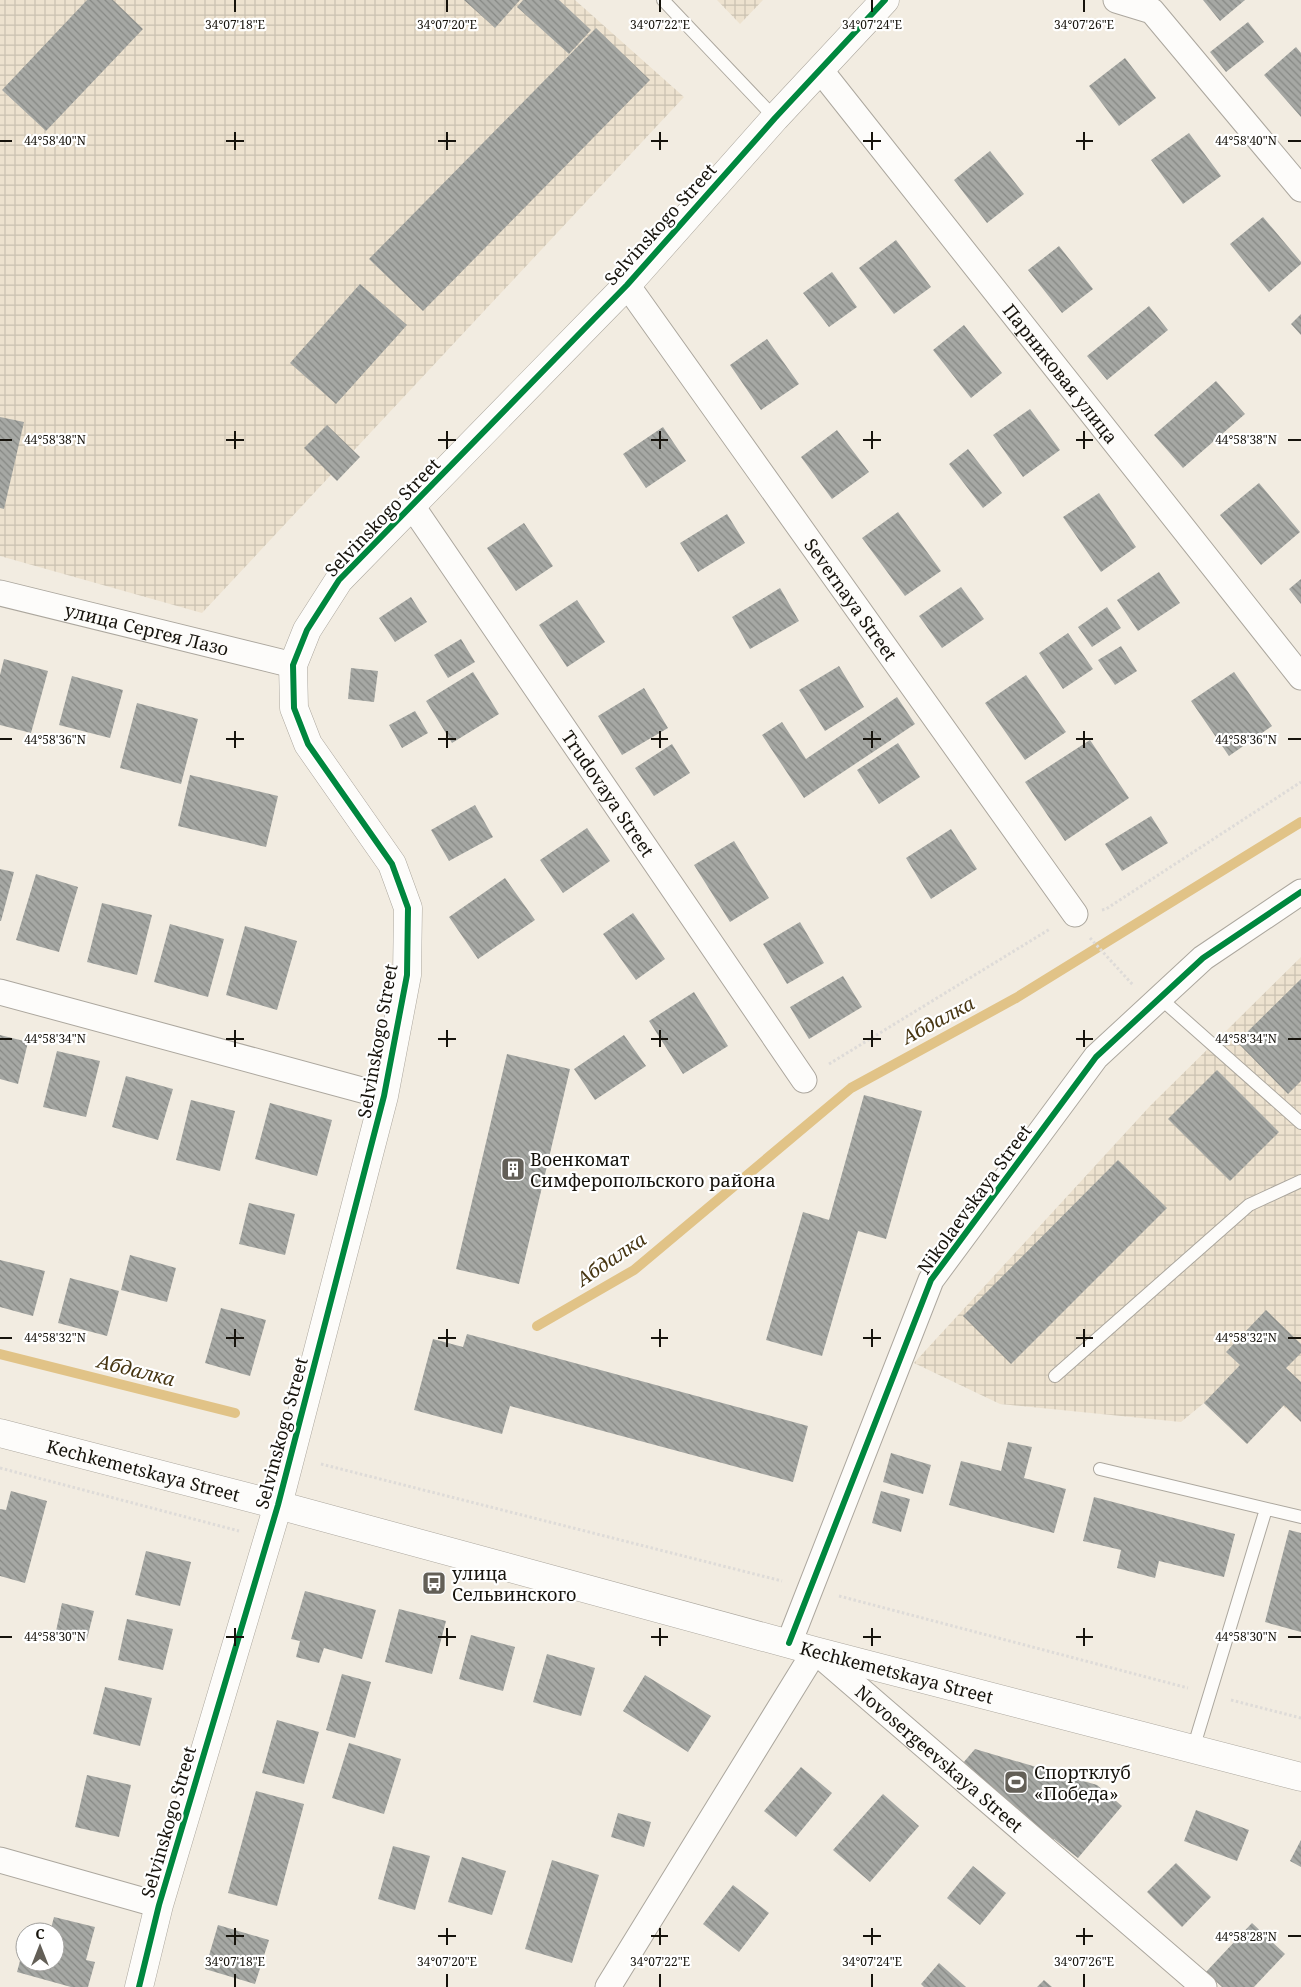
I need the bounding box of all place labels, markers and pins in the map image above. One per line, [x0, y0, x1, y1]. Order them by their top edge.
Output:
place label: Военкомат Симферопольского района [530, 1147, 776, 1192]
building icon: Военкомат Симферопольского района [500, 1156, 526, 1182]
place label: улица Сельвинского [452, 1561, 576, 1606]
bus stop icon: улица Сельвинского [421, 1570, 447, 1596]
place label: Спортклуб «Победа» [1034, 1760, 1131, 1805]
sports icon: Спортклуб «Победа» [1003, 1769, 1029, 1795]

